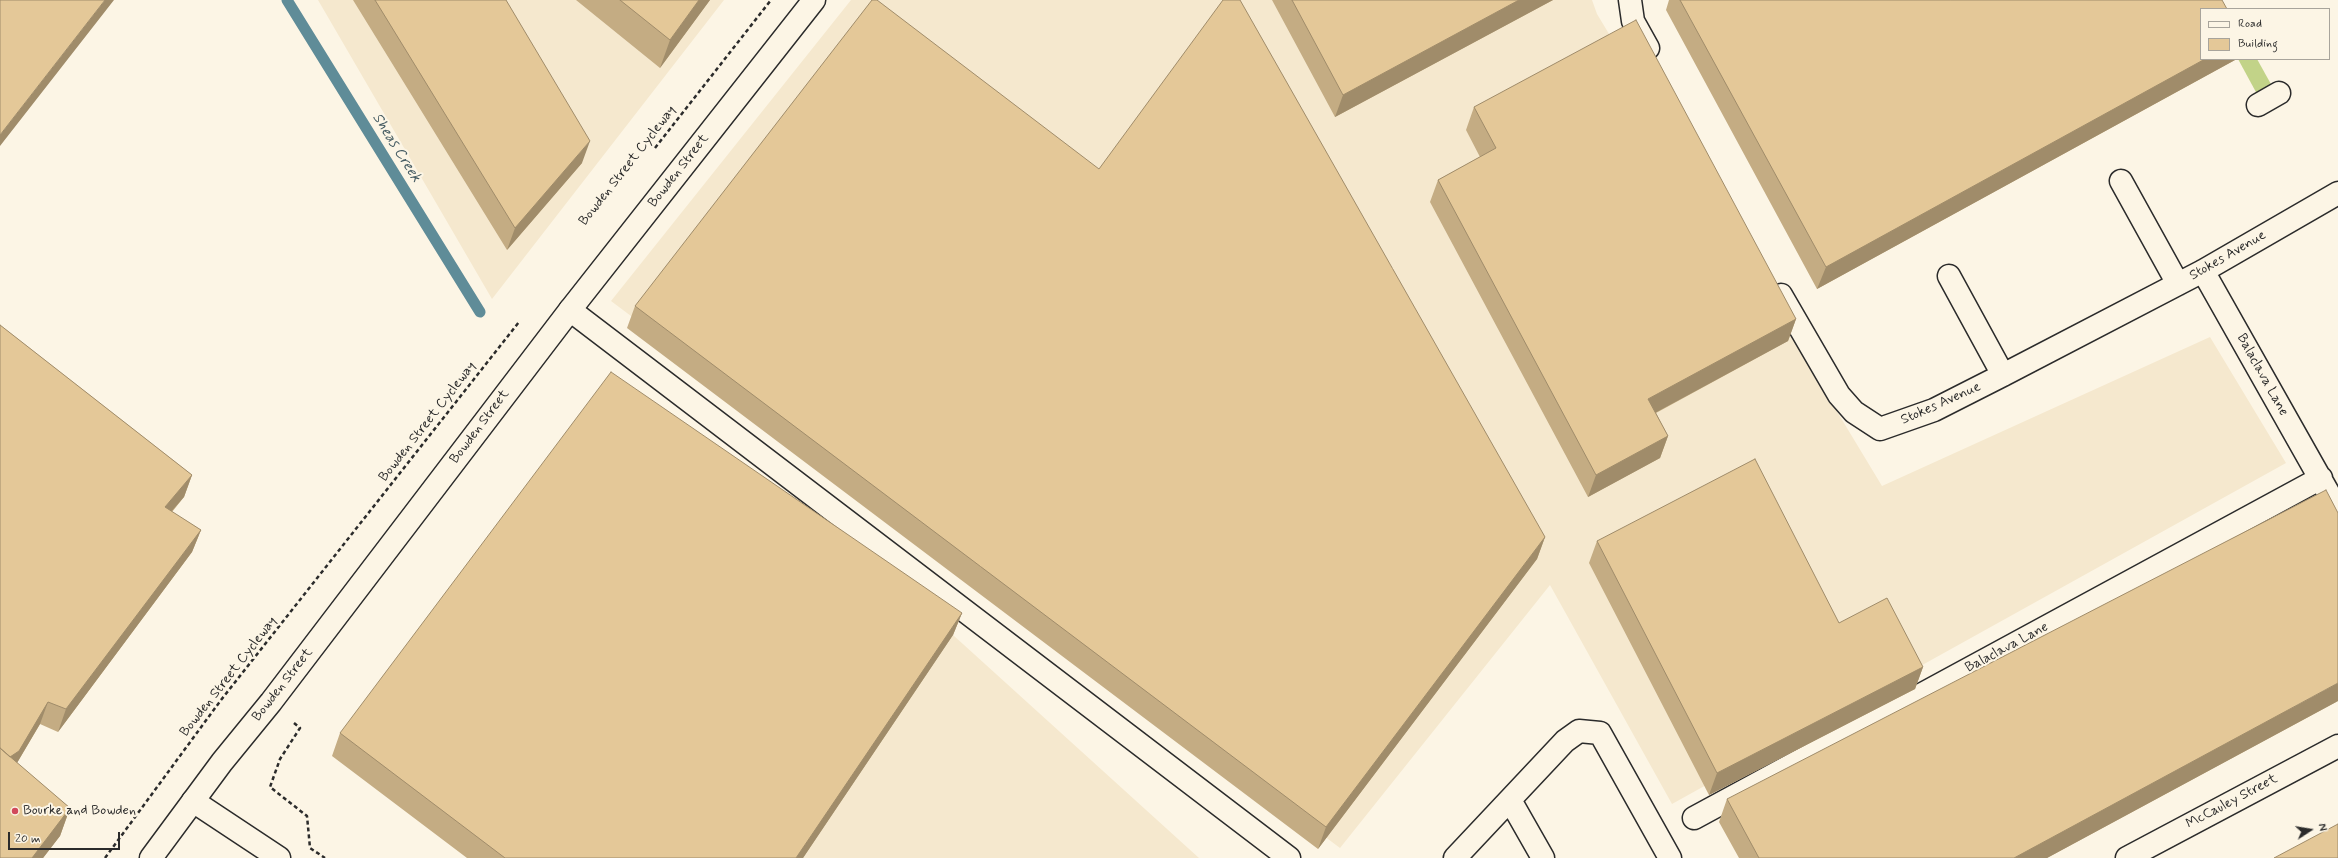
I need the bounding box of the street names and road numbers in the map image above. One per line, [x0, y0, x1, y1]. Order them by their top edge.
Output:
street label: Bowden Street Cycleway [576, 103, 680, 229]
street label: Bowden Street [645, 131, 713, 211]
street label: Stokes Avenue [2187, 227, 2269, 285]
street label: Balaclava Lane [2232, 331, 2292, 419]
street label: Bowden Street Cycleway [376, 359, 480, 485]
street label: Stokes Avenue [1898, 379, 1984, 429]
street label: Bowden Street [447, 387, 513, 467]
street label: Bowden Street Cycleway [177, 614, 281, 740]
street label: Balaclava Lane [1963, 619, 2051, 677]
street label: Bowden Street [249, 645, 317, 725]
street label: McCauley Street [2184, 771, 2280, 833]

